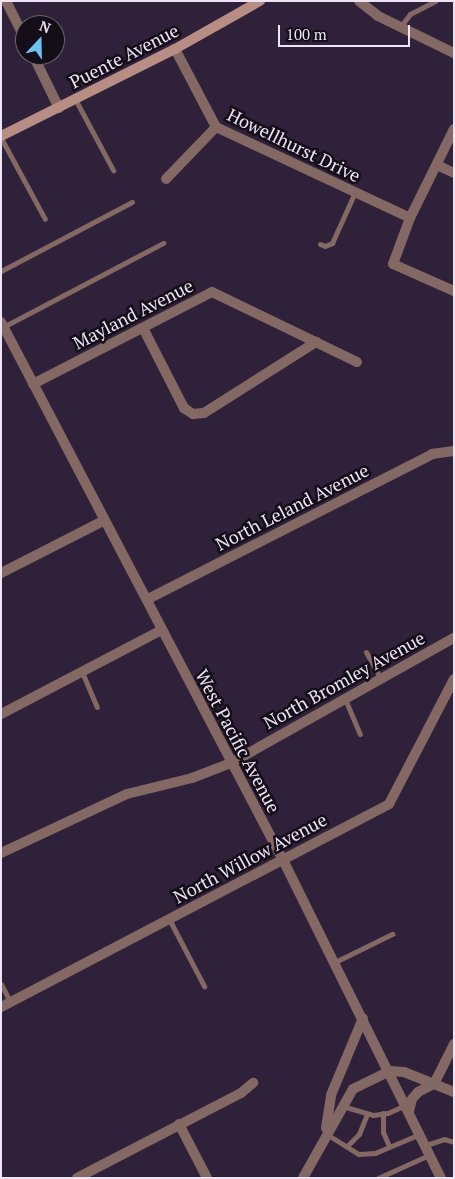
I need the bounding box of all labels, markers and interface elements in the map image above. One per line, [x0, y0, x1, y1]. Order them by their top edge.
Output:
north arrow [15, 15, 65, 65]
scale bar [280, 15, 412, 47]
text: N [37, 16, 54, 37]
street label: Puente Avenue [66, 19, 182, 93]
text: 100 m [286, 24, 327, 44]
street label: Howellhurst Drive [224, 103, 364, 187]
street label: Mayland Avenue [69, 274, 197, 354]
street label: North Leland Avenue [212, 459, 372, 555]
street label: North Bromley Avenue [259, 627, 429, 733]
street label: West Pacific Avenue [191, 665, 285, 817]
street label: North Willow Avenue [169, 808, 331, 908]

